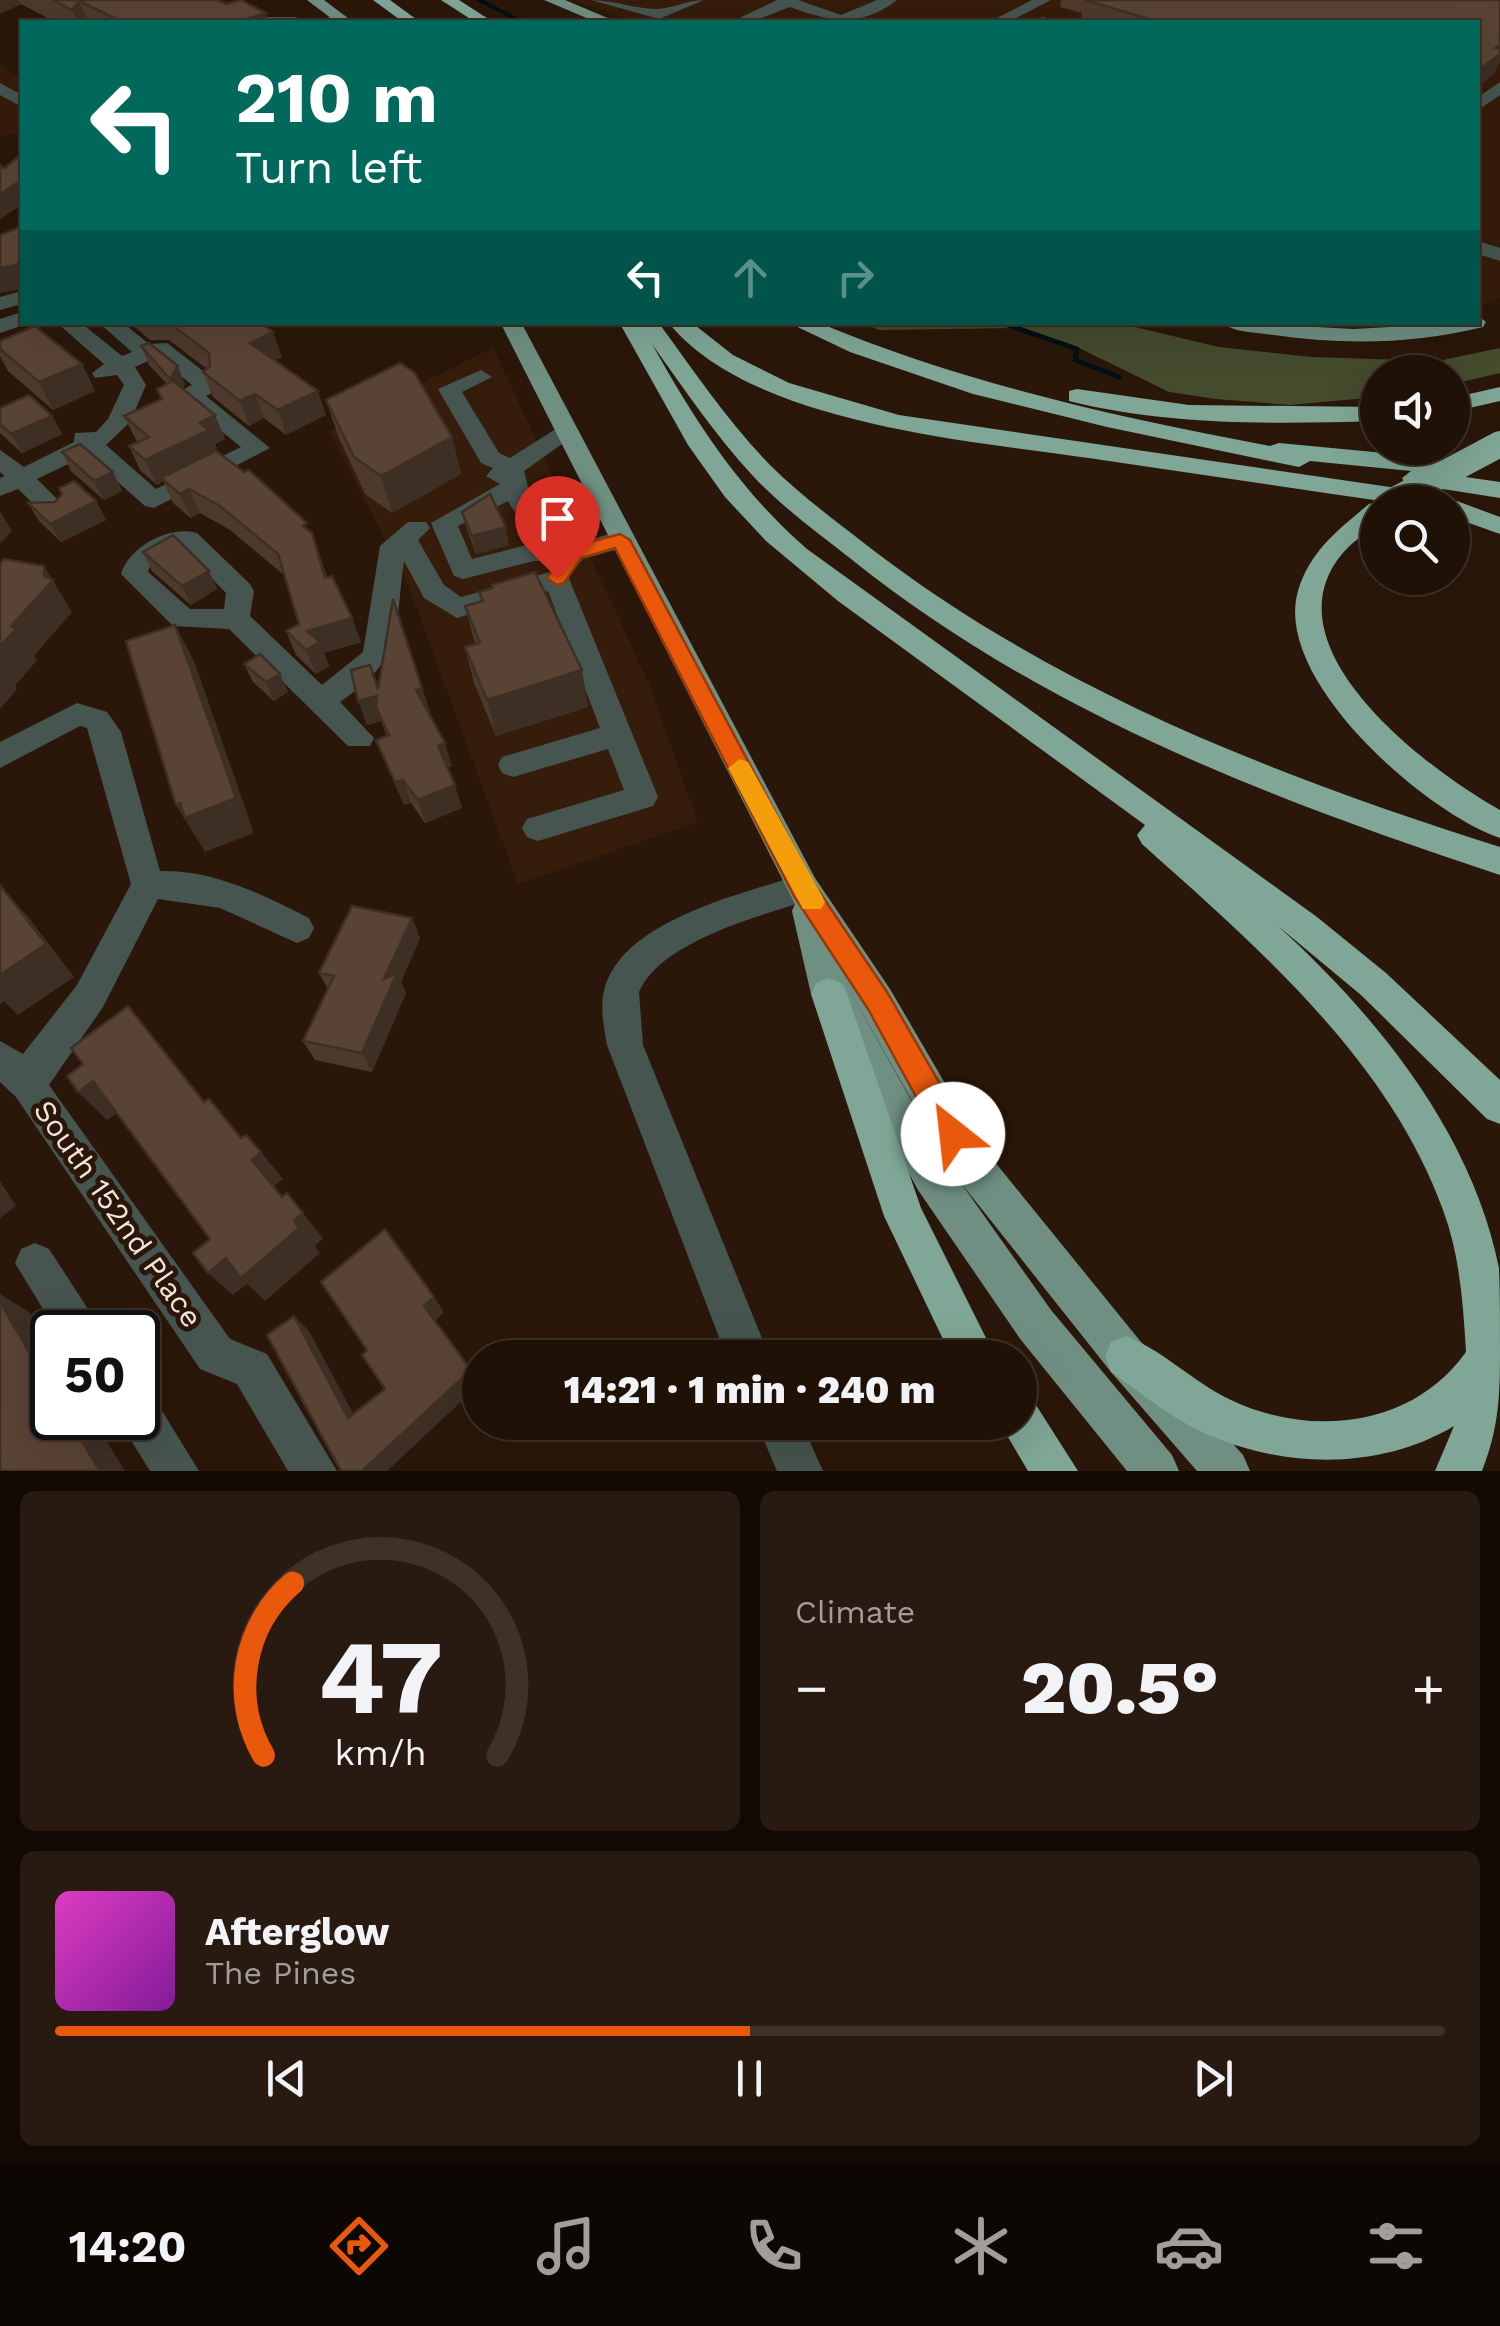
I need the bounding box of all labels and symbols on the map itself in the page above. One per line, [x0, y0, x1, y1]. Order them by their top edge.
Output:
pin [515, 476, 600, 579]
position arrow [901, 1082, 1005, 1186]
street label: South 152nd Place [27, 1093, 210, 1334]
speed limit sign: 50 [30, 1310, 160, 1440]

